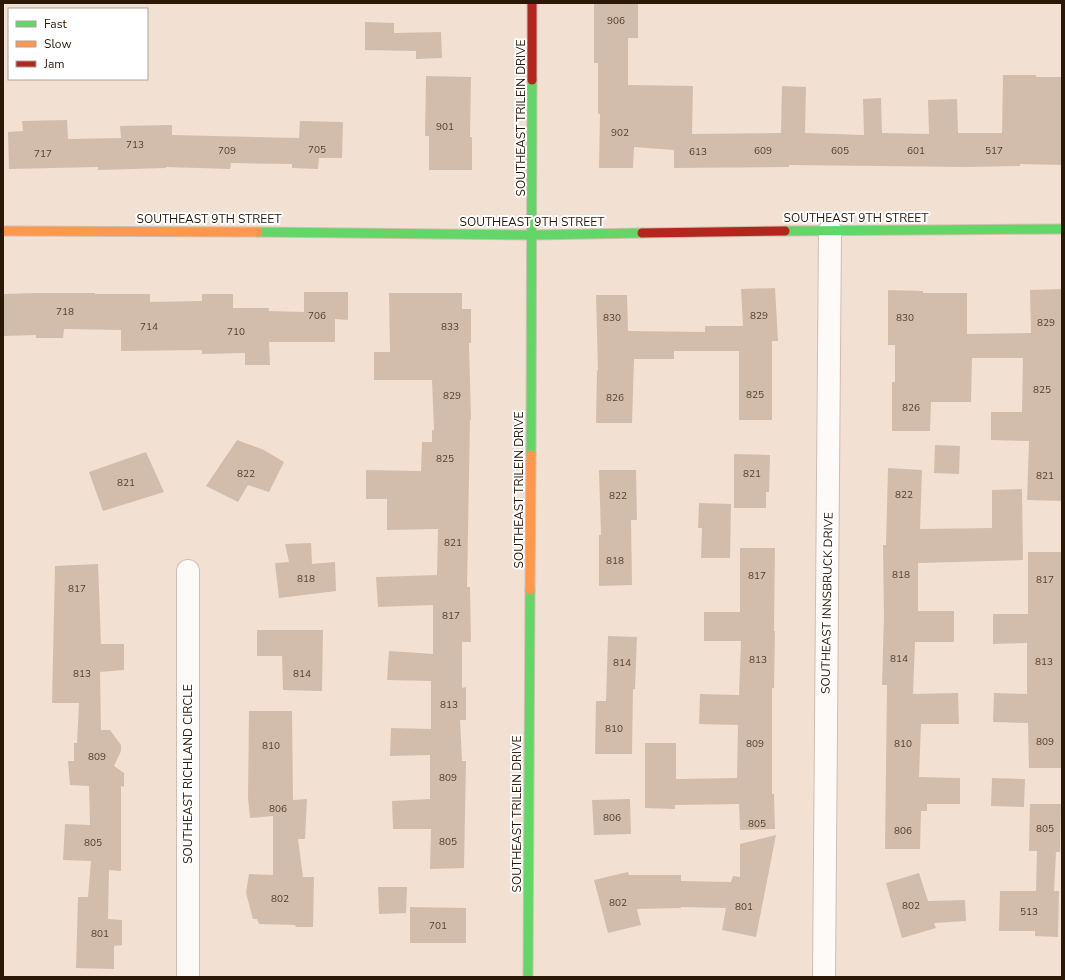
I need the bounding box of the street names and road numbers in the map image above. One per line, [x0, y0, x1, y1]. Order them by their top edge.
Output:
street label: SOUTHEAST TRILEIN DRIVE [513, 40, 529, 196]
street label: SOUTHEAST 9TH STREET [784, 210, 929, 226]
street label: SOUTHEAST 9TH STREET [137, 211, 282, 227]
street label: SOUTHEAST 9TH STREET [460, 214, 605, 230]
street label: SOUTHEAST TRILEIN DRIVE [511, 412, 527, 568]
street label: SOUTHEAST INNSBRUCK DRIVE [817, 512, 837, 694]
street label: SOUTHEAST RICHLAND CIRCLE [180, 684, 196, 864]
street label: SOUTHEAST TRILEIN DRIVE [509, 736, 525, 892]

